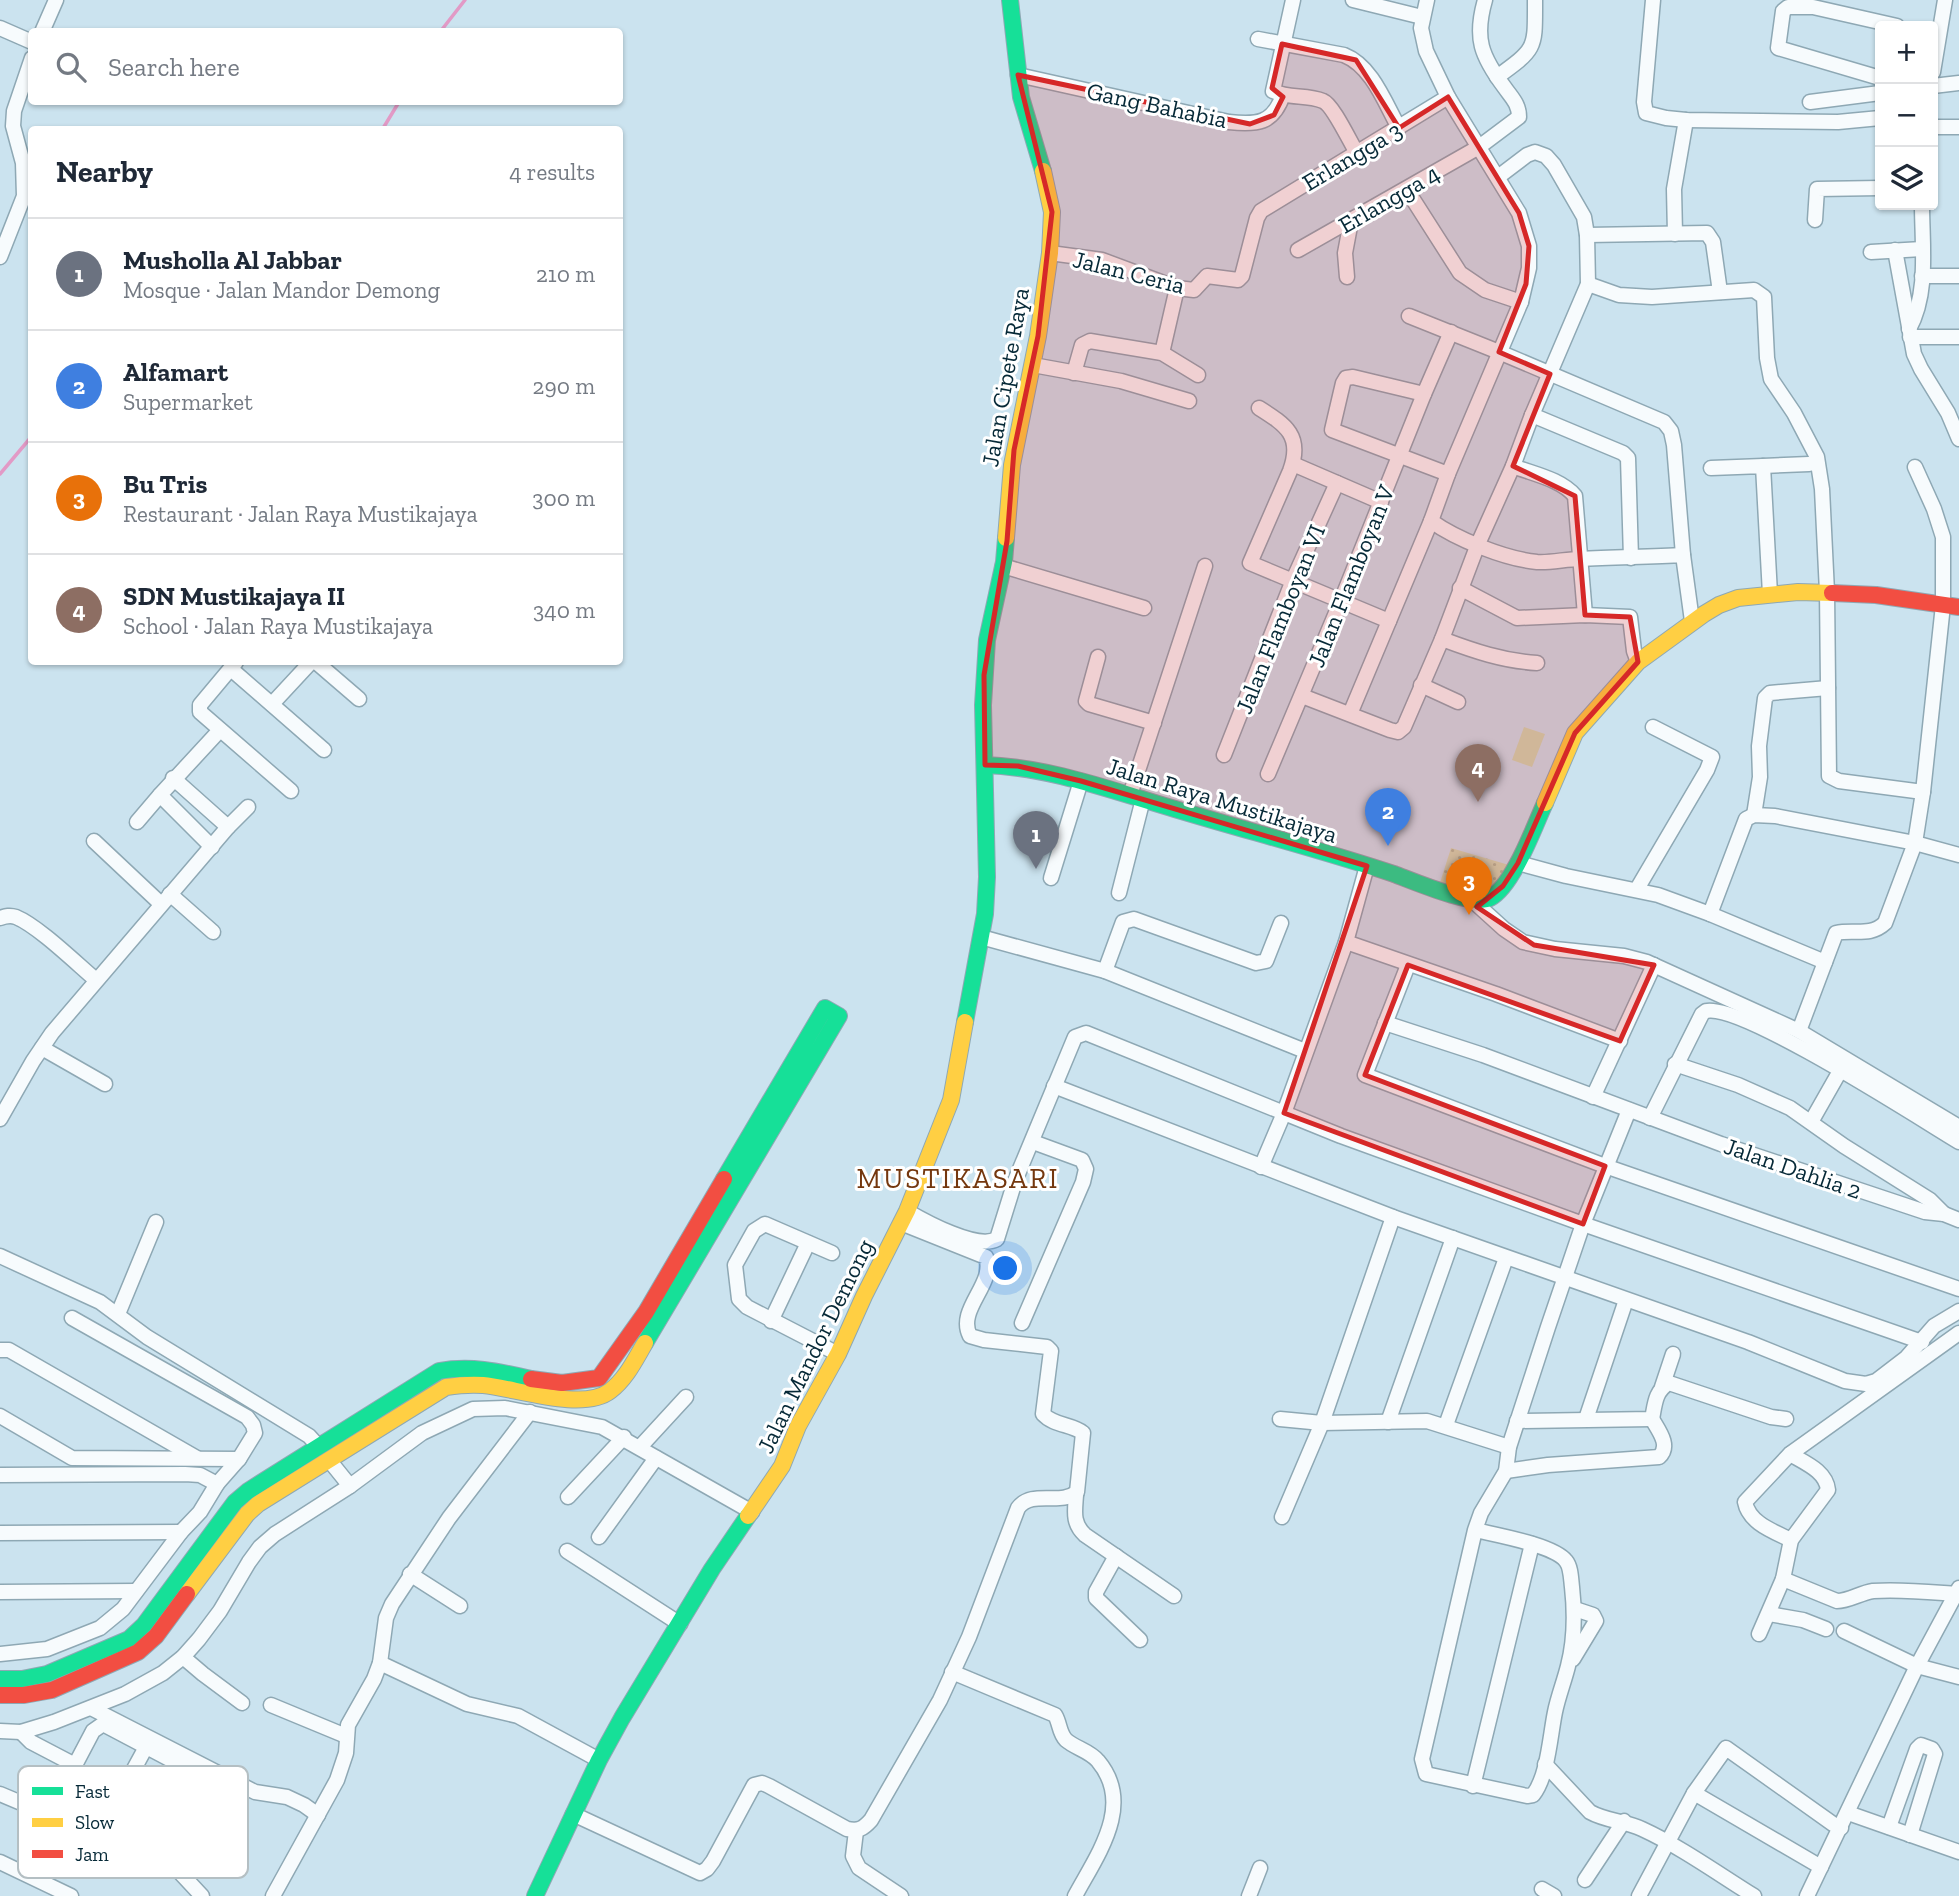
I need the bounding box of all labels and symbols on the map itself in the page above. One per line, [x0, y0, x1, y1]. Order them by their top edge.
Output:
street label: Gang Bahabia [1084, 76, 1230, 134]
street label: Erlangga 3 [1297, 115, 1407, 197]
street label: Erlangga 4 [1333, 158, 1445, 240]
street label: Jalan Ceria [1070, 244, 1188, 300]
street label: Jalan Cipete Raya [975, 285, 1035, 469]
street label: Jalan Flamboyan V [1301, 480, 1401, 671]
street label: Jalan Flamboyan VI [1229, 520, 1331, 718]
pin: 4 [1455, 744, 1501, 802]
street label: Jalan Raya Mustikajaya [1103, 751, 1341, 849]
pin: 2 [1365, 788, 1411, 846]
pin: 1 [1013, 811, 1059, 869]
pin: 3 [1446, 857, 1492, 915]
street label: Jalan Dahlia 2 [1720, 1131, 1866, 1205]
district label: MUSTIKASARI [856, 1162, 1060, 1195]
street label: Jalan Mandor Demong [751, 1234, 879, 1458]
your location [988, 1251, 1022, 1285]
legend [18, 1766, 248, 1878]
text: Fast [75, 1780, 110, 1803]
text: Slow [75, 1811, 115, 1834]
text: Jam [75, 1843, 109, 1866]

